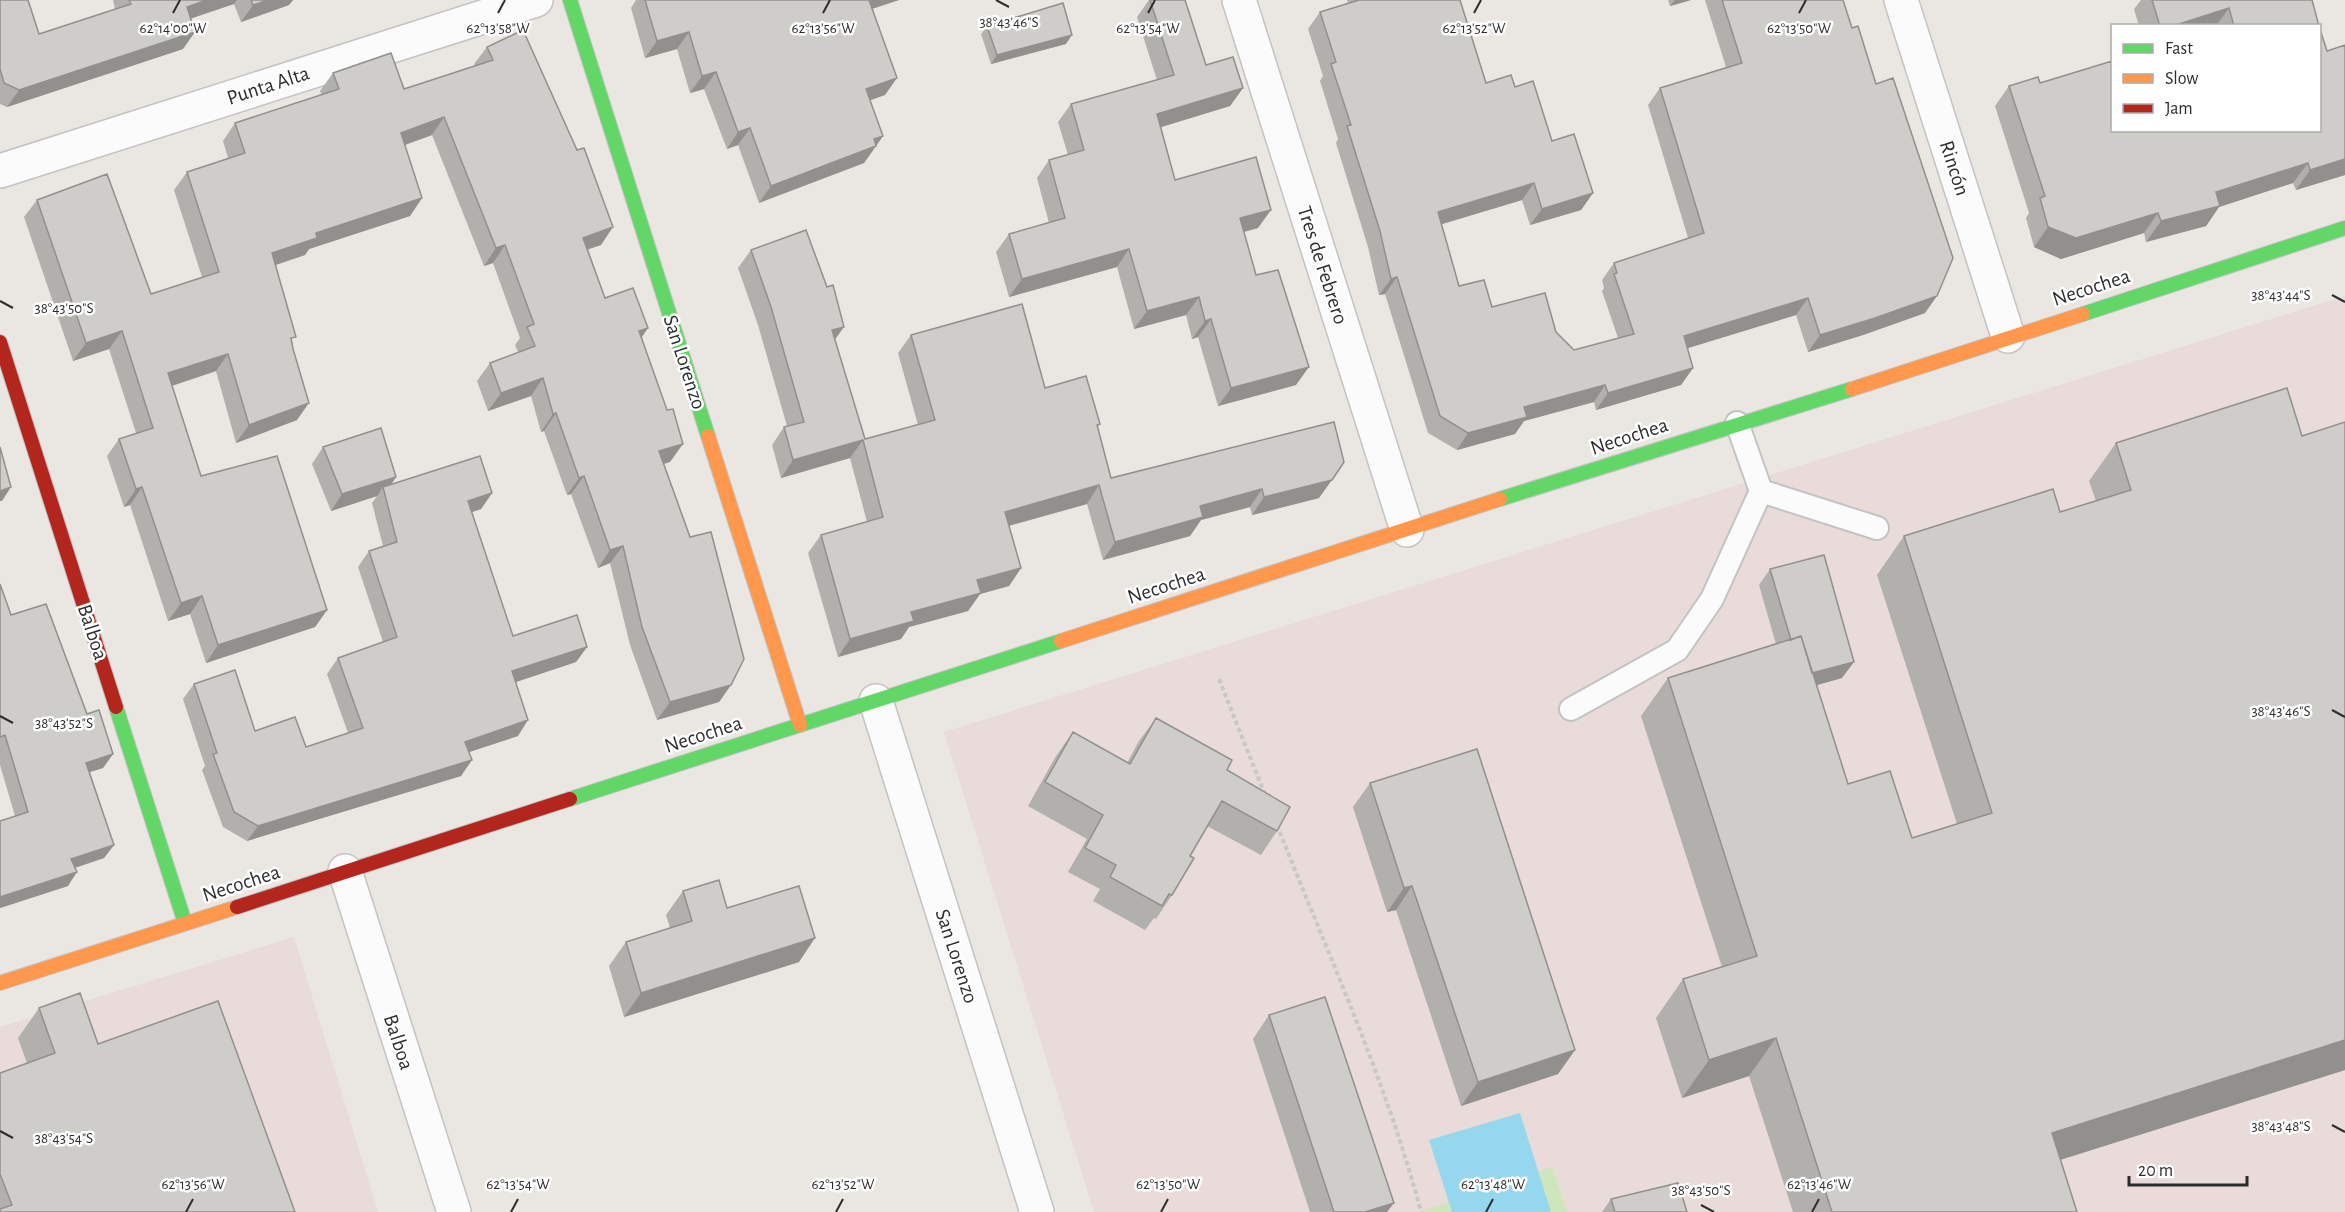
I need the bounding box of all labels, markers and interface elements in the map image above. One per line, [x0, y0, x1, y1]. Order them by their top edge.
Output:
text: 38°43'46"S [979, 15, 1039, 30]
text: 62°14'00"W [140, 21, 207, 36]
text: 62°13'58"W [466, 21, 530, 36]
text: 62°13'56"W [791, 21, 855, 36]
text: 62°13'54"W [1116, 21, 1180, 36]
text: 62°13'52"W [1442, 21, 1506, 36]
text: 62°13'50"W [1767, 21, 1832, 36]
legend [2111, 24, 2321, 132]
text: Fast [2165, 40, 2193, 58]
street label: Punta Alta [224, 62, 312, 109]
text: Slow [2165, 70, 2198, 88]
text: Jam [2165, 100, 2193, 118]
street label: Rincón [1936, 138, 1973, 198]
street label: Tres de Febrero [1294, 204, 1351, 327]
street label: Necochea [2050, 265, 2133, 310]
text: 38°43'44"S [2251, 288, 2311, 303]
text: 38°43'50"S [34, 301, 94, 316]
street label: San Lorenzo [659, 312, 710, 412]
street label: Necochea [1588, 414, 1671, 459]
street label: Necochea [1125, 563, 1208, 608]
street label: Balboa [74, 602, 111, 663]
text: 38°43'46"S [2251, 704, 2311, 719]
street label: Necochea [662, 712, 745, 757]
text: 38°43'52"S [35, 716, 93, 731]
street label: Necochea [200, 861, 283, 906]
street label: San Lorenzo [931, 906, 982, 1006]
street label: Balboa [380, 1012, 417, 1073]
text: 38°43'48"S [2251, 1119, 2311, 1134]
text: 38°43'54"S [35, 1131, 93, 1146]
scale bar [2129, 1149, 2248, 1187]
text: 20 m [2138, 1162, 2173, 1180]
text: 62°13'56"W [161, 1177, 225, 1192]
text: 62°13'54"W [486, 1177, 550, 1192]
text: 62°13'52"W [811, 1177, 875, 1192]
text: 62°13'50"W [1136, 1177, 1201, 1192]
text: 62°13'48"W [1461, 1177, 1526, 1192]
text: 62°13'46"W [1787, 1177, 1852, 1192]
text: 38°43'50"S [1671, 1183, 1731, 1198]

